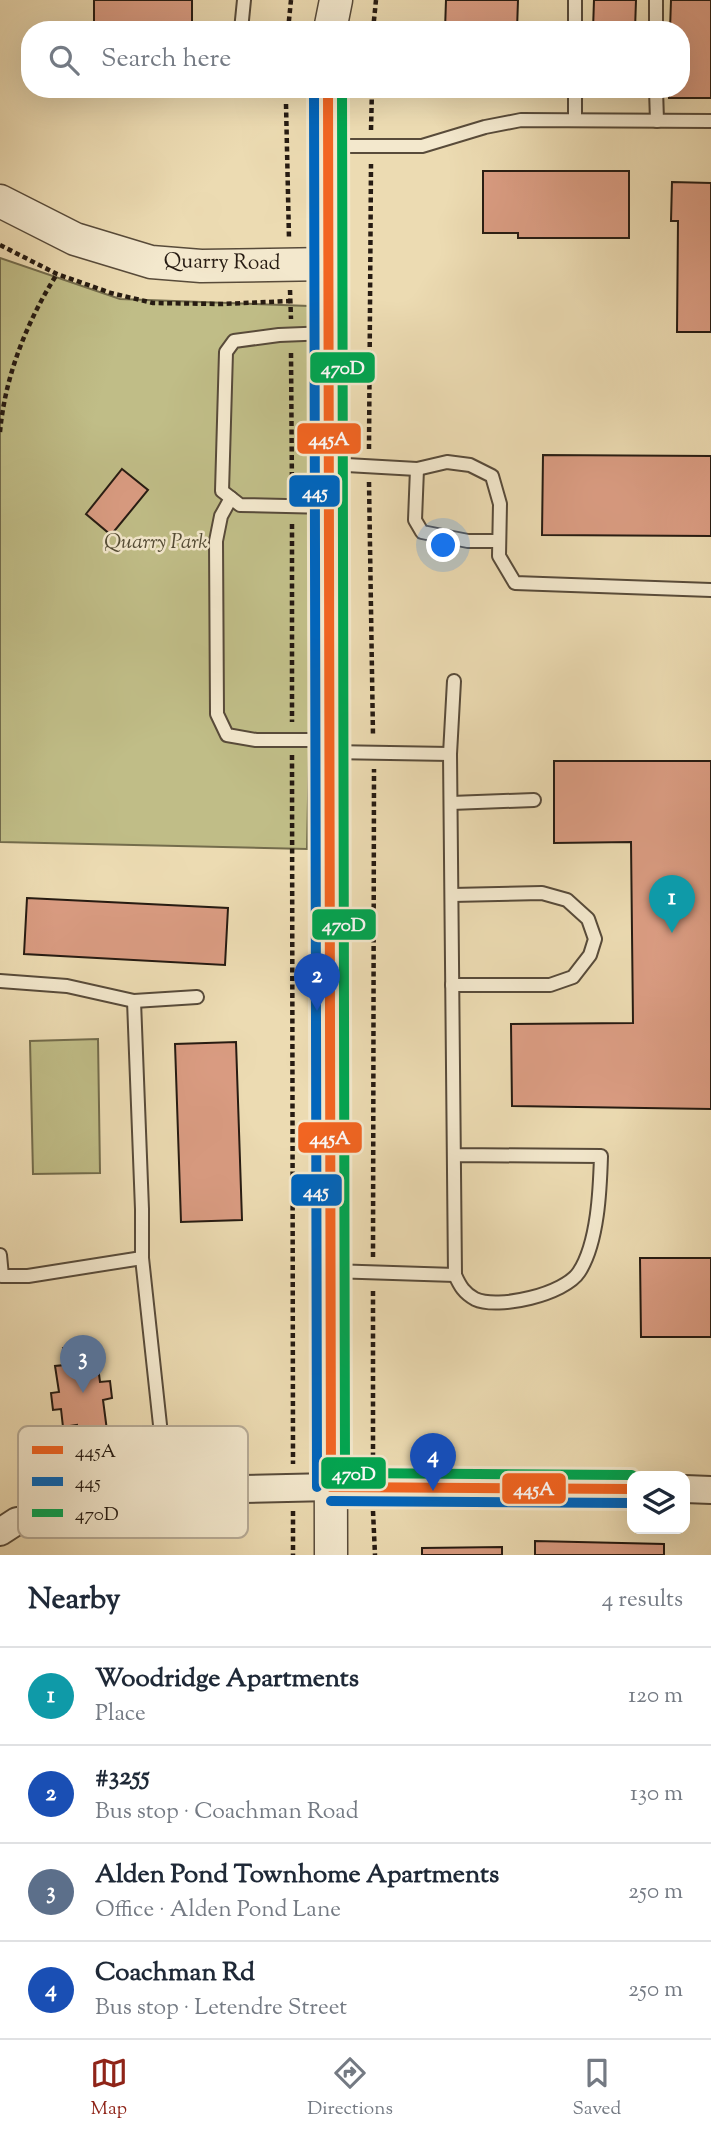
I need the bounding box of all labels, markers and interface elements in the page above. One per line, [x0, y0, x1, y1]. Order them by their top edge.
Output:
search box [21, 21, 690, 98]
icon: search [45, 41, 83, 79]
text: Search here [101, 41, 231, 78]
street label: Quarry Road [163, 247, 281, 279]
line badge: 470D [309, 351, 376, 384]
text: 470D [320, 356, 365, 383]
line badge: 445A [296, 422, 362, 455]
text: 445A [307, 427, 350, 454]
line badge: 445 [288, 474, 341, 508]
text: 445 [301, 480, 328, 507]
park label: Quarry Park [104, 528, 208, 558]
your location [426, 528, 460, 562]
pin: 1 [649, 875, 695, 933]
line badge: 470D [311, 908, 377, 941]
text: 470D [321, 913, 366, 940]
pin: 2 [294, 953, 340, 1011]
line badge: 445A [297, 1121, 363, 1154]
text: 445A [308, 1126, 351, 1153]
line badge: 445 [290, 1173, 343, 1207]
text: 445 [302, 1179, 329, 1206]
pin: 3 [60, 1335, 106, 1393]
legend [18, 1426, 248, 1538]
pin: 4 [410, 1433, 456, 1491]
text: 445A [75, 1439, 117, 1466]
line badge: 470D [320, 1456, 387, 1490]
text: 470D [331, 1462, 376, 1489]
text: 445 [75, 1470, 101, 1497]
map controls [627, 1471, 690, 1534]
button: layers [627, 1471, 690, 1534]
line badge: 445A [501, 1472, 567, 1505]
text: 445A [512, 1477, 555, 1504]
text: 470D [75, 1502, 119, 1529]
text: Nearby [28, 1579, 120, 1622]
text: 4 results [602, 1584, 683, 1617]
text: Woodridge Apartments [95, 1661, 359, 1698]
text: 1 [47, 1680, 55, 1713]
text: 120 m [628, 1680, 683, 1713]
text: Place [95, 1698, 146, 1731]
text: #3255 [95, 1759, 150, 1796]
text: 2 [46, 1778, 56, 1811]
text: 130 m [630, 1778, 683, 1811]
text: Bus stop · Coachman Road [95, 1796, 359, 1829]
text: Alden Pond Townhome Apartments [95, 1857, 499, 1894]
text: 3 [46, 1876, 56, 1909]
text: 250 m [628, 1876, 683, 1909]
text: Office · Alden Pond Lane [95, 1894, 341, 1927]
text: Coachman Rd [95, 1955, 255, 1992]
text: 4 [45, 1974, 57, 2007]
text: 250 m [628, 1974, 683, 2007]
text: Bus stop · Letendre Street [95, 1992, 347, 2025]
tab: Map [90, 2054, 128, 2123]
tab: Directions [307, 2054, 393, 2123]
tab: Saved [572, 2054, 621, 2123]

